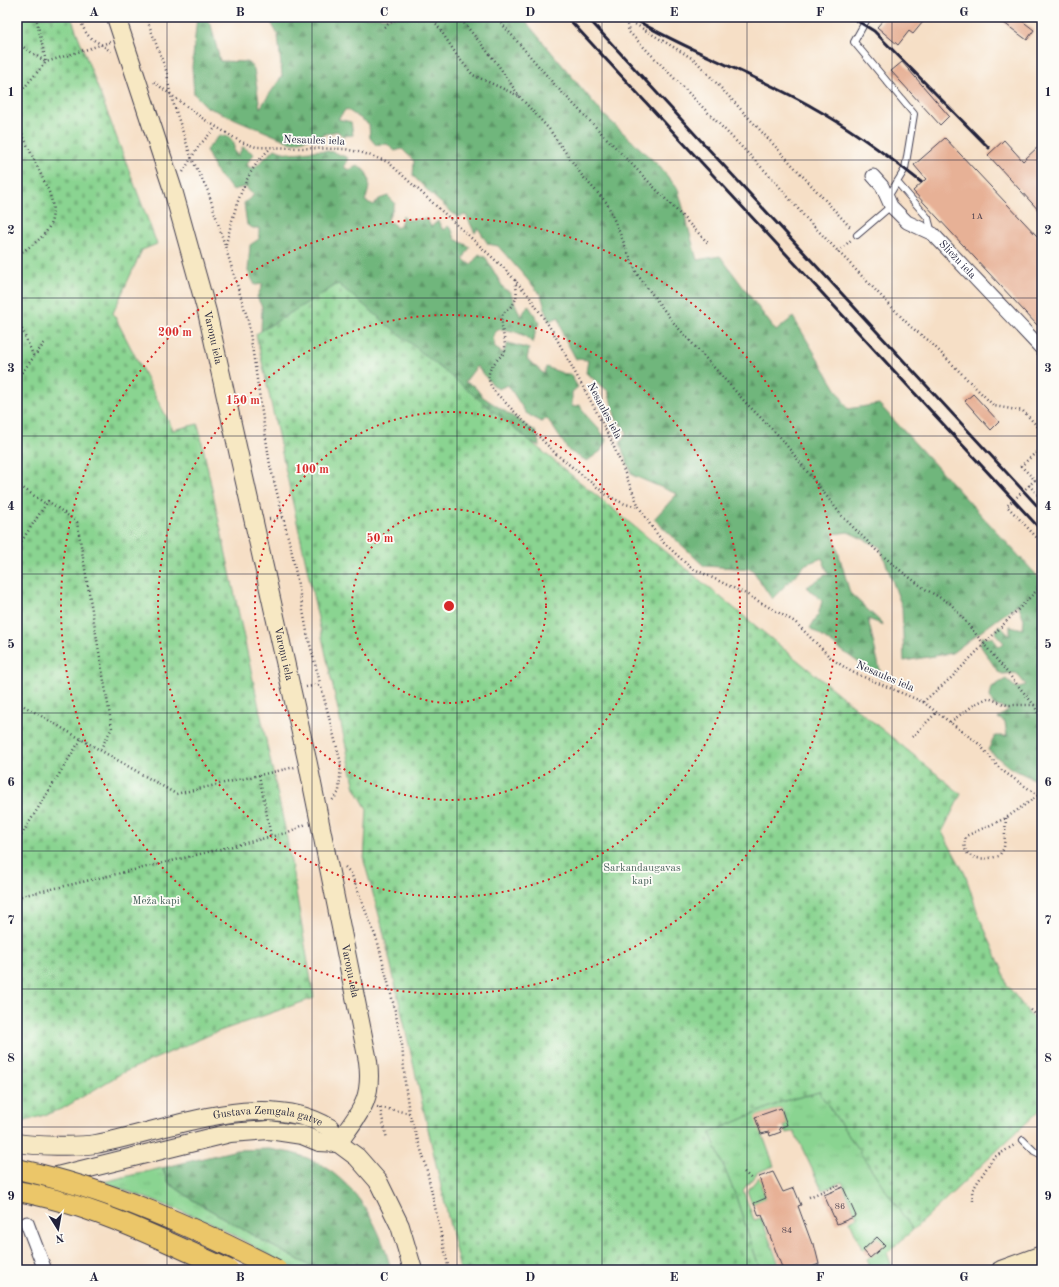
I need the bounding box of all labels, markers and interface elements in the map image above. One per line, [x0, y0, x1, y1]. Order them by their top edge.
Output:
text: A [89, 6, 99, 19]
text: B [235, 6, 245, 19]
text: C [380, 6, 388, 19]
text: D [525, 6, 535, 19]
text: E [670, 6, 679, 19]
text: F [816, 6, 825, 19]
text: G [959, 6, 969, 19]
text: 1 [7, 86, 15, 99]
text: 1 [1044, 86, 1052, 99]
street label: Nesaules iela [283, 134, 346, 148]
house number: 1A [971, 212, 983, 221]
text: 2 [7, 224, 15, 237]
text: 2 [1044, 224, 1052, 237]
street label: Sliežu iela [937, 238, 978, 281]
street label: Varoņu iela [201, 310, 224, 366]
text: 200 m [158, 327, 192, 339]
text: 3 [7, 362, 15, 375]
text: 3 [1044, 362, 1052, 375]
street label: Nesaules iela [585, 381, 624, 441]
text: 150 m [226, 394, 260, 407]
text: 100 m [295, 464, 329, 476]
text: 4 [7, 500, 15, 513]
text: 4 [1044, 500, 1052, 513]
text: 50 m [367, 532, 394, 545]
centre of rings [442, 599, 456, 613]
street label: Varoņu iela [272, 626, 295, 682]
text: 5 [7, 638, 15, 651]
text: 5 [1044, 638, 1052, 651]
street label: Nesaules iela [854, 660, 916, 694]
text: 6 [7, 776, 15, 789]
text: 6 [1044, 776, 1052, 789]
park label: Sarkandaugavas kapi [603, 863, 681, 887]
park label: Meža kapi [132, 896, 180, 907]
text: 7 [7, 914, 15, 927]
text: 7 [1044, 914, 1052, 927]
street label: Varoņu iela [339, 943, 361, 999]
text: 8 [7, 1052, 15, 1065]
text: 8 [1044, 1052, 1052, 1065]
street label: Gustava Zemgala gatve [212, 1105, 324, 1128]
text: 9 [7, 1190, 15, 1203]
text: 9 [1044, 1190, 1052, 1203]
house number: 86 [835, 1202, 845, 1211]
north arrow [38, 1209, 78, 1249]
house number: 84 [782, 1226, 792, 1235]
text: N [54, 1231, 65, 1244]
text: A [89, 1271, 99, 1284]
text: B [235, 1271, 245, 1284]
text: C [380, 1271, 388, 1284]
text: D [525, 1271, 535, 1284]
text: E [670, 1271, 679, 1284]
text: F [816, 1271, 825, 1284]
text: G [959, 1271, 969, 1284]

